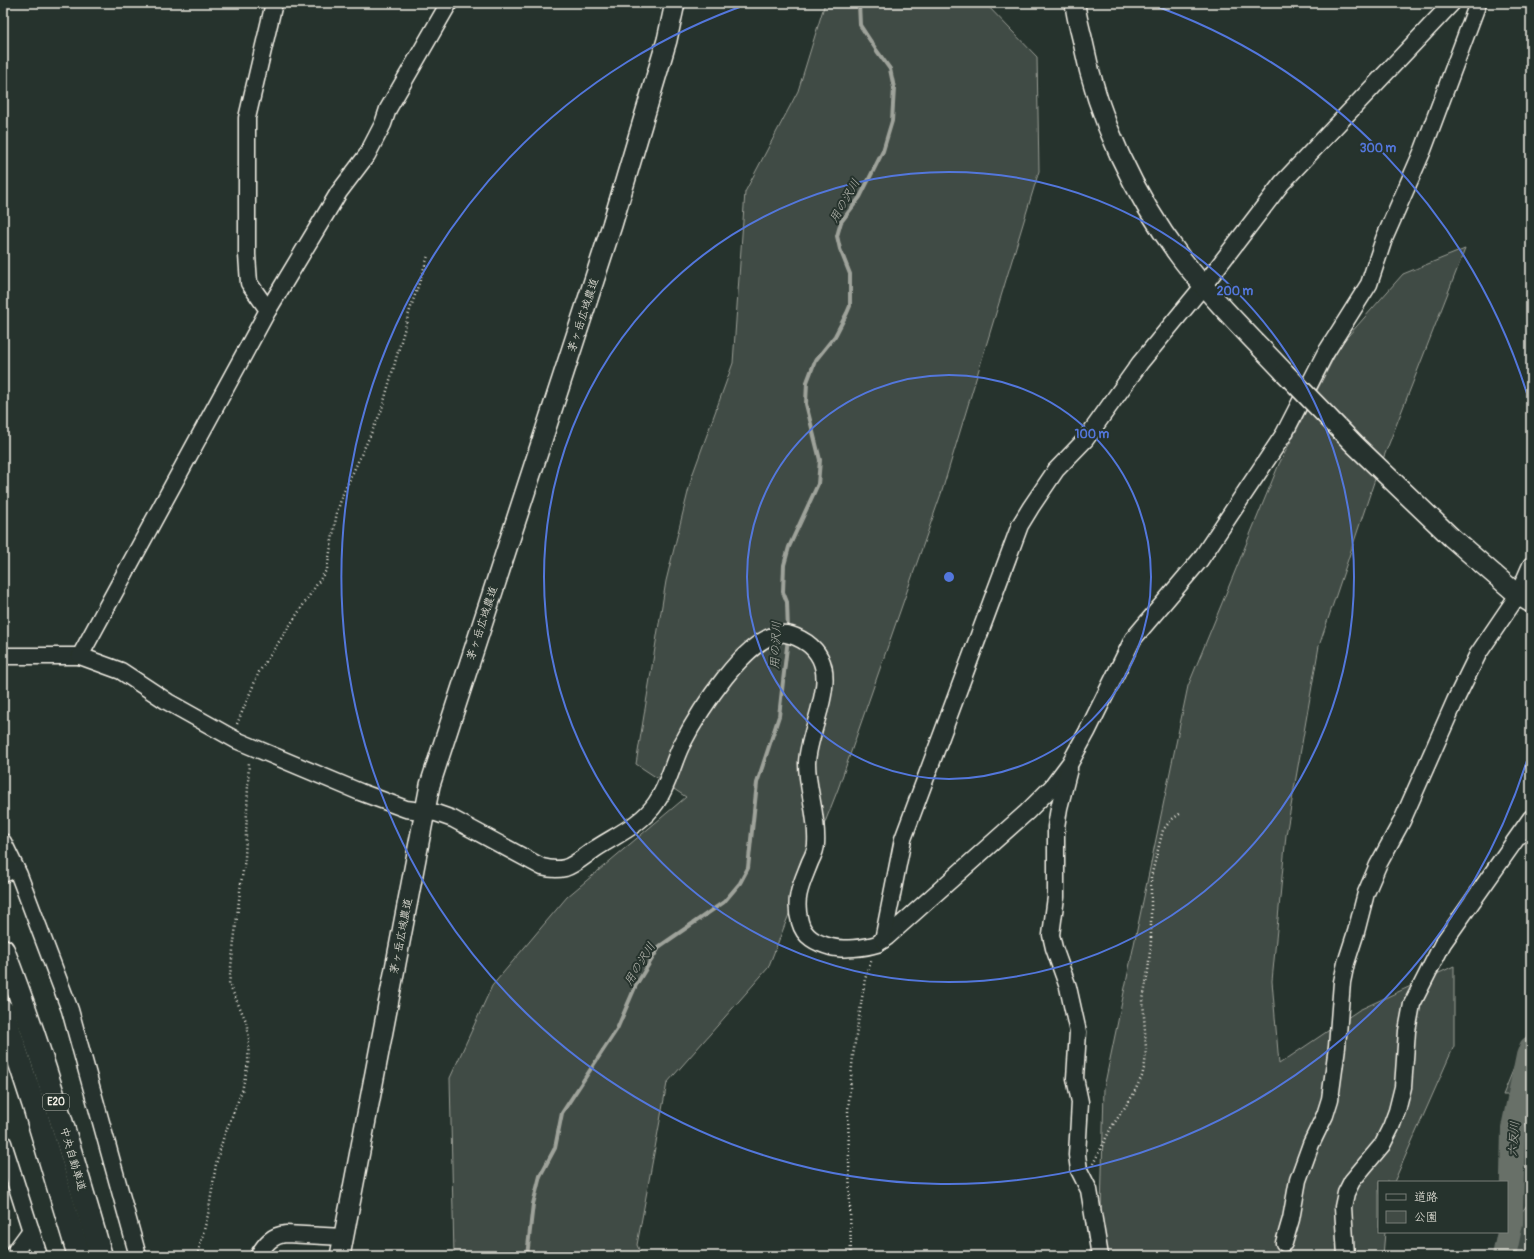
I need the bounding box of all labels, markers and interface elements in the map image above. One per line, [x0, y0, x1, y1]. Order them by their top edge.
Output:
text: 300 m [1360, 141, 1397, 156]
water label: 用の沢川 [827, 176, 863, 226]
street label: 茅ヶ岳広域農道 [565, 276, 601, 354]
text: 200 m [1217, 284, 1254, 299]
text: 100 m [1075, 427, 1110, 442]
centre of rings [942, 570, 956, 584]
street label: 茅ヶ岳広域農道 [464, 584, 500, 662]
water label: 用の沢川 [767, 621, 785, 669]
street label: 茅ヶ岳広域農道 [387, 897, 415, 975]
water label: 用の沢川 [621, 940, 659, 988]
road number: E20 [43, 1094, 69, 1110]
water label: 六反川 [1505, 1121, 1523, 1157]
street label: 中央自動車道 [58, 1125, 88, 1193]
legend [1378, 1181, 1508, 1233]
text: 道路 [1414, 1190, 1438, 1205]
text: 公園 [1414, 1210, 1438, 1225]

